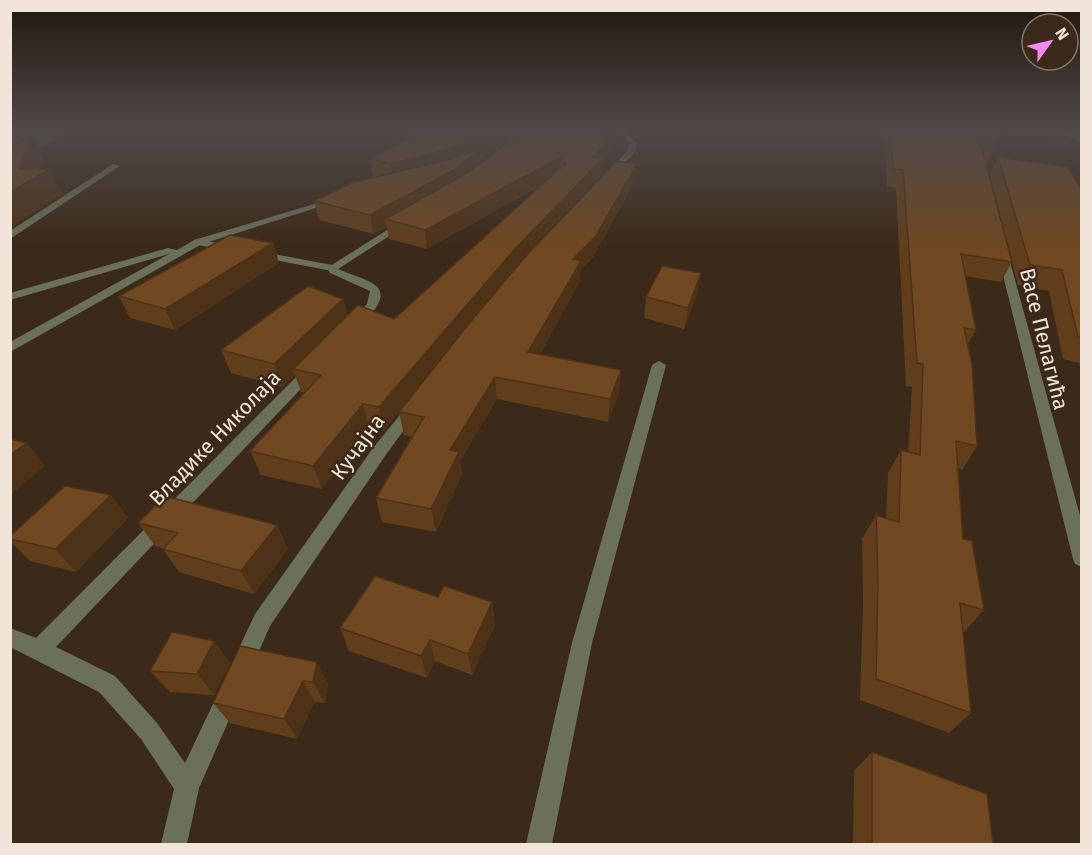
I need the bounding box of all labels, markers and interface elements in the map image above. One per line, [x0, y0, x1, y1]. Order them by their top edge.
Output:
north arrow [1020, 12, 1080, 72]
text: N [1051, 24, 1073, 44]
street label: Васе Пелагића [1014, 265, 1074, 413]
street label: Владике Николаја [144, 365, 286, 511]
street label: Кучајна [325, 409, 391, 485]

